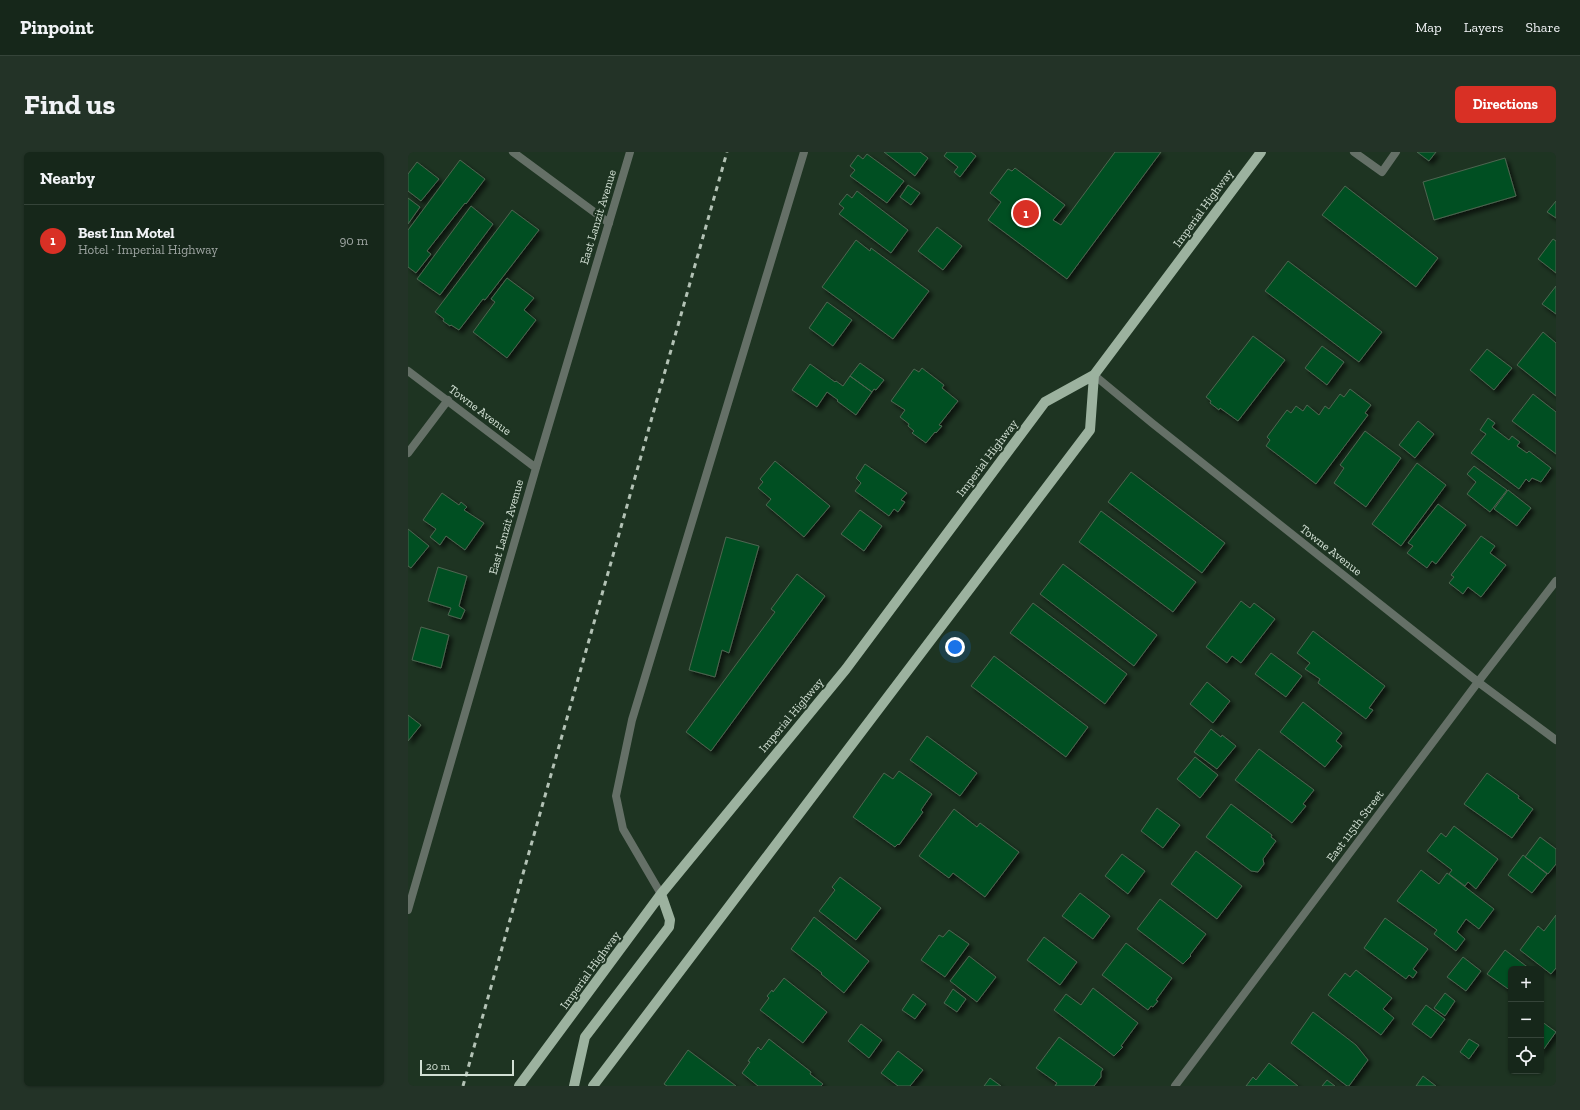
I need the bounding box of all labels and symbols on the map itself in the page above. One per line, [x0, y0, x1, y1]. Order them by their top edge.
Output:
street label: Imperial Highway [1170, 166, 1236, 250]
street label: East Lanzit Avenue [577, 168, 619, 266]
pin: 1 [1013, 198, 1039, 228]
street label: Towne Avenue [446, 382, 514, 438]
street label: Imperial Highway [953, 416, 1021, 499]
street label: East Lanzit Avenue [486, 478, 526, 576]
street label: Towne Avenue [1297, 521, 1365, 579]
your location [945, 637, 965, 657]
street label: Imperial Highway [756, 674, 827, 755]
street label: East 115th Street [1324, 787, 1387, 865]
street label: Imperial Highway [557, 928, 623, 1012]
scale bar [420, 1058, 514, 1077]

